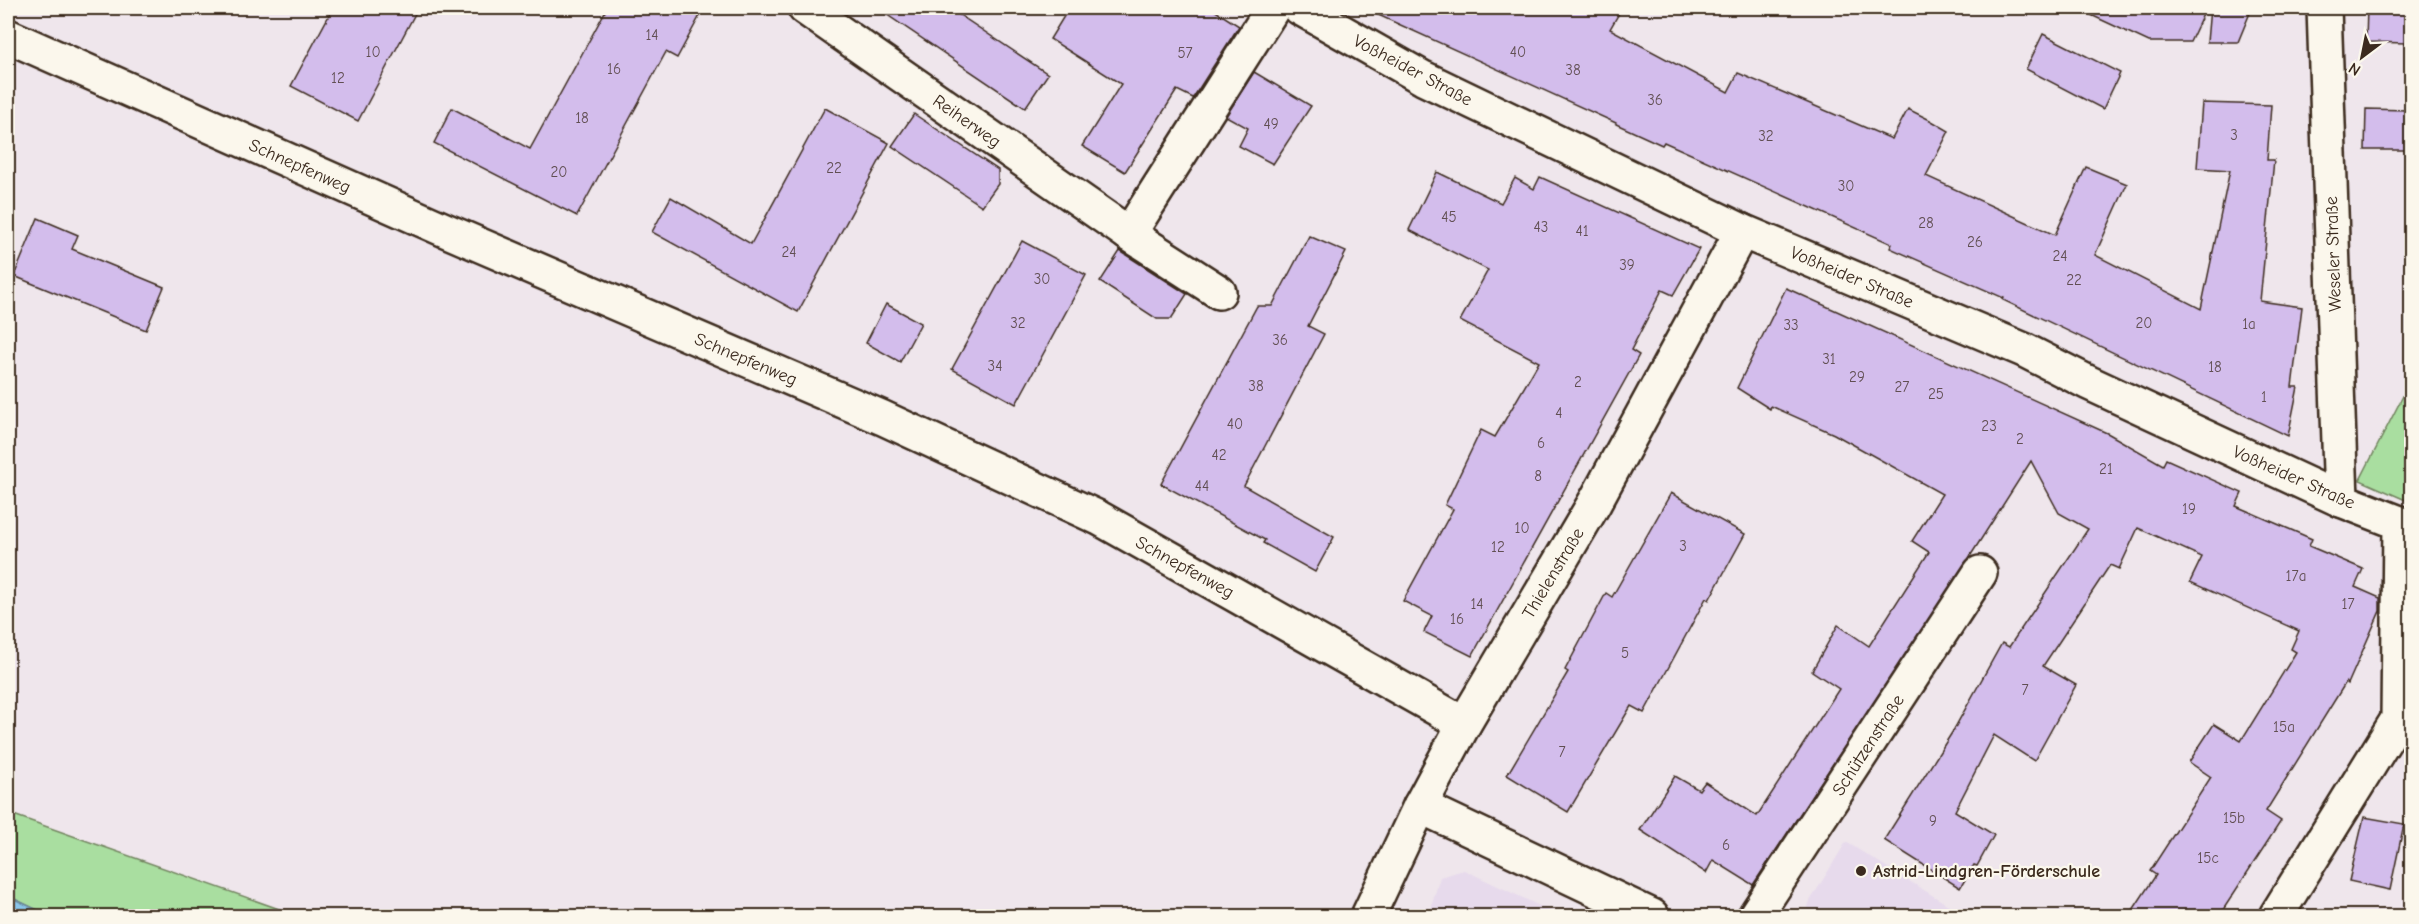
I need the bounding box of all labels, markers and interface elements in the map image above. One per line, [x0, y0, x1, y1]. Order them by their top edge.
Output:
house number: 14 [645, 26, 659, 44]
north arrow [2332, 27, 2392, 87]
street label: Voßheider Straße [1350, 30, 1476, 111]
house number: 10 [365, 43, 381, 61]
house number: 40 [1510, 43, 1526, 61]
house number: 57 [1177, 44, 1193, 62]
text: N [2345, 58, 2364, 79]
house number: 16 [607, 60, 621, 78]
house number: 38 [1565, 61, 1581, 79]
house number: 12 [331, 69, 345, 87]
street label: Reiherweg [929, 90, 1005, 153]
house number: 36 [1647, 91, 1663, 109]
house number: 18 [575, 109, 589, 127]
house number: 49 [1263, 115, 1279, 133]
house number: 3 [2230, 126, 2238, 144]
house number: 32 [1758, 127, 1774, 145]
street label: Schnepfenweg [246, 135, 354, 198]
house number: 22 [826, 159, 842, 177]
house number: 20 [551, 163, 567, 181]
house number: 30 [1838, 177, 1854, 195]
street label: Weseler Straße [2321, 196, 2346, 312]
house number: 45 [1441, 208, 1457, 226]
house number: 28 [1918, 214, 1934, 232]
house number: 43 [1534, 218, 1548, 236]
house number: 41 [1575, 222, 1589, 240]
house number: 26 [1967, 233, 1983, 251]
street label: Voßheider Straße [1787, 242, 1917, 313]
house number: 24 [781, 243, 797, 261]
house number: 24 [2052, 247, 2068, 265]
house number: 39 [1619, 256, 1635, 274]
house number: 30 [1034, 270, 1050, 288]
house number: 22 [2066, 271, 2082, 289]
house number: 32 [1010, 314, 1026, 332]
house number: 20 [2136, 314, 2152, 332]
house number: 1a [2242, 315, 2256, 333]
house number: 33 [1783, 316, 1799, 334]
street label: Schnepfenweg [691, 328, 800, 390]
house number: 36 [1272, 331, 1288, 349]
house number: 31 [1822, 350, 1836, 368]
house number: 34 [988, 357, 1002, 375]
house number: 18 [2208, 358, 2222, 376]
house number: 29 [1849, 368, 1865, 386]
house number: 2 [1574, 373, 1582, 391]
house number: 38 [1248, 377, 1264, 395]
house number: 27 [1895, 378, 1909, 396]
house number: 25 [1928, 385, 1944, 403]
house number: 1 [2261, 388, 2267, 406]
house number: 4 [1555, 404, 1563, 422]
house number: 40 [1227, 415, 1243, 433]
house number: 23 [1981, 417, 1997, 435]
house number: 2 [2016, 430, 2024, 448]
house number: 6 [1537, 434, 1545, 452]
street label: Voßheider Straße [2229, 441, 2358, 514]
house number: 42 [1211, 446, 1227, 464]
house number: 21 [2099, 460, 2113, 478]
house number: 8 [1534, 467, 1542, 485]
house number: 44 [1195, 477, 1209, 495]
house number: 19 [2182, 500, 2196, 518]
house number: 10 [1514, 519, 1530, 537]
street label: Thielenstraße [1518, 524, 1589, 623]
street label: Schnepfenweg [1132, 532, 1238, 603]
house number: 3 [1679, 537, 1687, 555]
house number: 12 [1491, 538, 1505, 556]
house number: 17a [2286, 567, 2306, 585]
house number: 14 [1470, 595, 1484, 613]
house number: 17 [2341, 595, 2355, 613]
house number: 16 [1450, 610, 1464, 628]
house number: 5 [1621, 644, 1629, 662]
house number: 7 [2021, 681, 2029, 699]
street label: Schützenstraße [1828, 691, 1909, 800]
house number: 15a [2273, 718, 2295, 736]
house number: 7 [1558, 743, 1566, 761]
house number: 15b [2223, 809, 2245, 827]
house number: 9 [1929, 812, 1937, 830]
house number: 6 [1722, 836, 1730, 854]
house number: 15c [2197, 849, 2219, 867]
place label: Astrid-Lindgren-Förderschule [1873, 861, 2100, 882]
marker: Astrid-Lindgren-Förderschule [1854, 864, 1868, 878]

